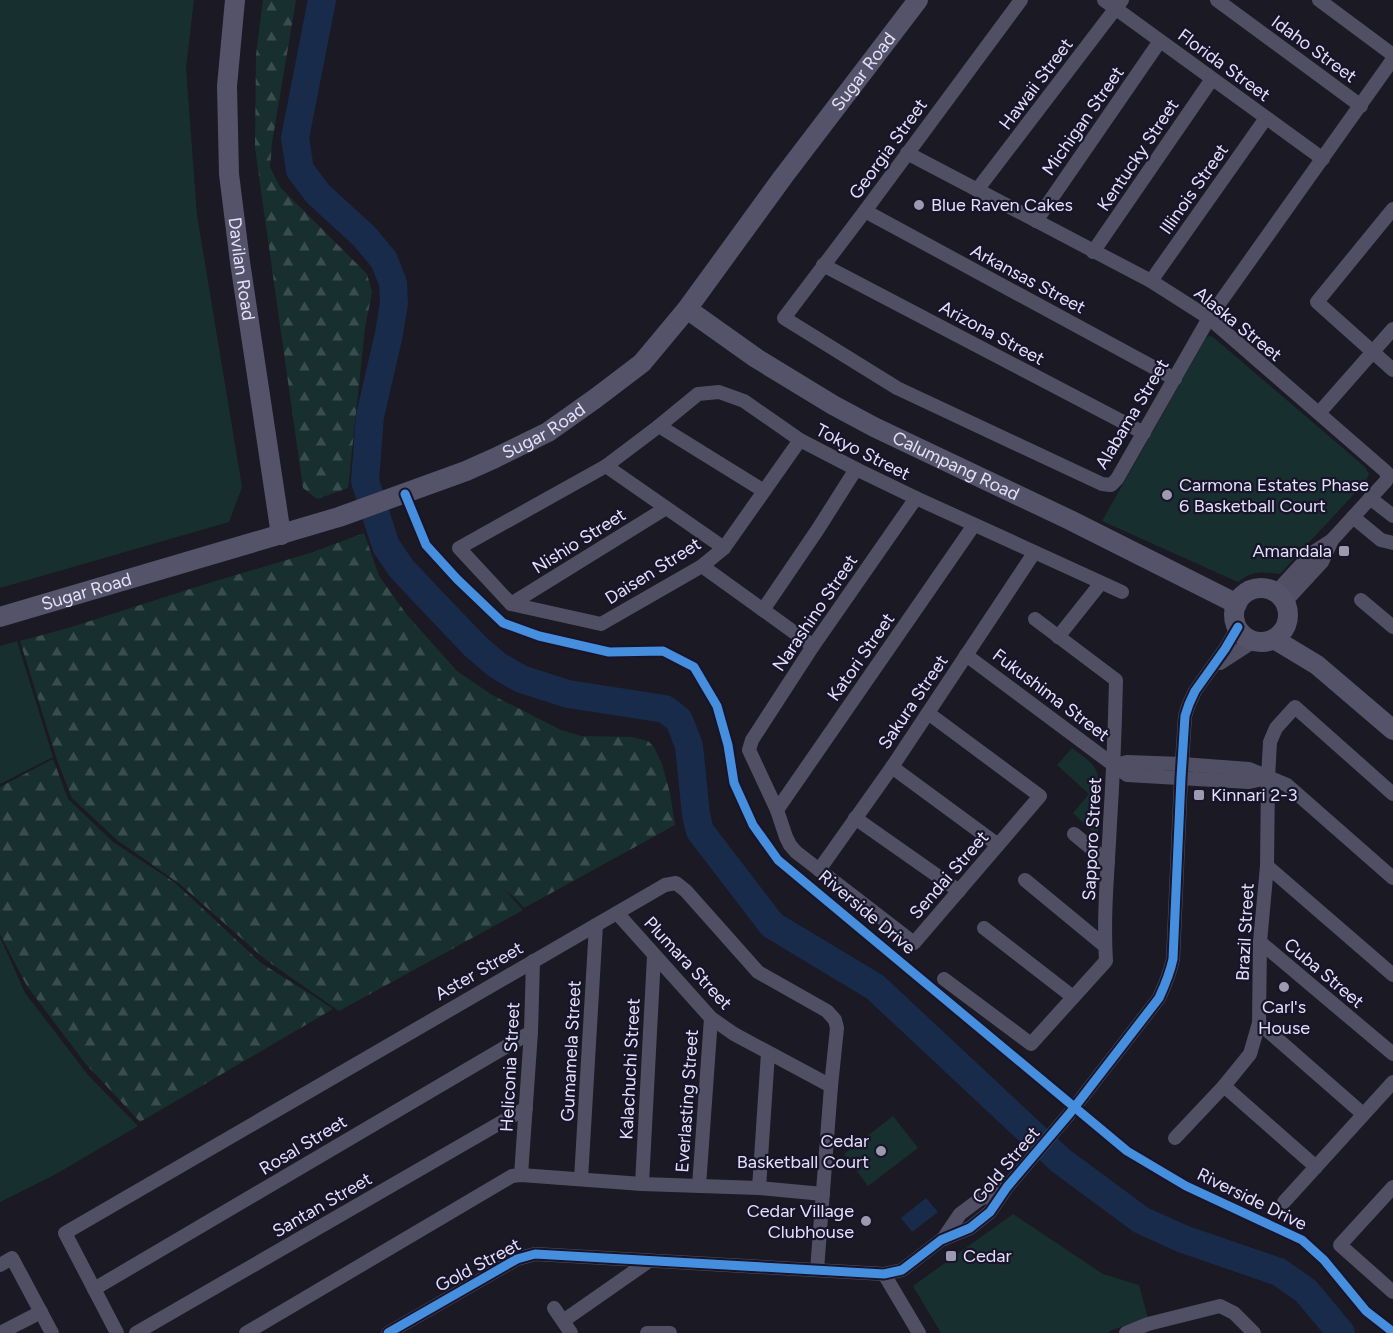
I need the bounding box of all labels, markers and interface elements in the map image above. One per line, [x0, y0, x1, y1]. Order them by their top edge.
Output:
street label: Idaho Street [1267, 11, 1361, 87]
street label: Florida Street [1173, 24, 1275, 106]
street label: Sugar Road [826, 28, 900, 115]
street label: Hawaii Street [994, 34, 1078, 134]
street label: Michigan Street [1037, 62, 1129, 180]
street label: Georgia Street [844, 94, 932, 204]
street label: Kentucky Street [1092, 95, 1184, 215]
street label: Illinois Street [1155, 140, 1233, 238]
place label: Blue Raven Cakes [931, 194, 1073, 216]
marker: Blue Raven Cakes [912, 198, 926, 212]
street label: Davilan Road [223, 216, 260, 322]
street label: Arkansas Street [967, 240, 1089, 319]
street label: Alaska Street [1190, 282, 1286, 366]
street label: Arizona Street [936, 296, 1048, 370]
street label: Alabama Street [1091, 355, 1174, 473]
street label: Sugar Road [498, 398, 590, 464]
street label: Tokyo Street [812, 419, 914, 485]
street label: Calumpang Road [889, 426, 1023, 505]
place label: Carmona Estates Phase 6 Basketball Court [1179, 474, 1369, 517]
marker: Carmona Estates Phase 6 Basketball Court [1160, 488, 1174, 502]
street label: Nishio Street [528, 503, 630, 578]
street label: Daisen Street [601, 533, 705, 609]
place label: Amandala [1252, 540, 1332, 562]
marker: Amandala [1337, 544, 1351, 558]
street label: Narashino Street [768, 550, 862, 676]
street label: Sugar Road [39, 568, 134, 615]
street label: Katori Street [823, 609, 899, 705]
street label: Fukushima Street [988, 644, 1114, 746]
street label: Sakura Street [873, 650, 953, 753]
street label: Sapporo Street [1078, 777, 1106, 901]
place label: Kinnari 2-3 [1211, 784, 1298, 806]
marker: Kinnari 2-3 [1192, 788, 1206, 802]
street label: Sendai Street [905, 826, 993, 924]
street label: Riverside Drive [814, 865, 920, 959]
street label: Brazil Street [1231, 882, 1259, 982]
street label: Plumara Street [639, 912, 737, 1014]
street label: Cuba Street [1280, 933, 1369, 1013]
street label: Aster Street [431, 937, 527, 1005]
street label: Gumamela Street [556, 980, 586, 1122]
marker: Carl's House [1277, 980, 1291, 994]
place label: Carl's House [1258, 996, 1310, 1039]
street label: Kalachuchi Street [615, 997, 645, 1140]
street label: Heliconia Street [496, 1001, 524, 1132]
street label: Everlasting Street [671, 1028, 703, 1173]
street label: Rosal Street [255, 1110, 351, 1180]
street label: Gold Street [968, 1122, 1045, 1208]
place label: Cedar Basketball Court [737, 1130, 869, 1173]
marker: Cedar Basketball Court [874, 1144, 888, 1158]
street label: Riverside Drive [1193, 1163, 1311, 1235]
street label: Santan Street [268, 1168, 376, 1242]
place label: Cedar Village Clubhouse [747, 1200, 854, 1243]
marker: Cedar Village Clubhouse [859, 1214, 873, 1228]
street label: Gold Street [432, 1233, 525, 1297]
place label: Cedar [963, 1245, 1012, 1267]
marker: Cedar [944, 1249, 958, 1263]

